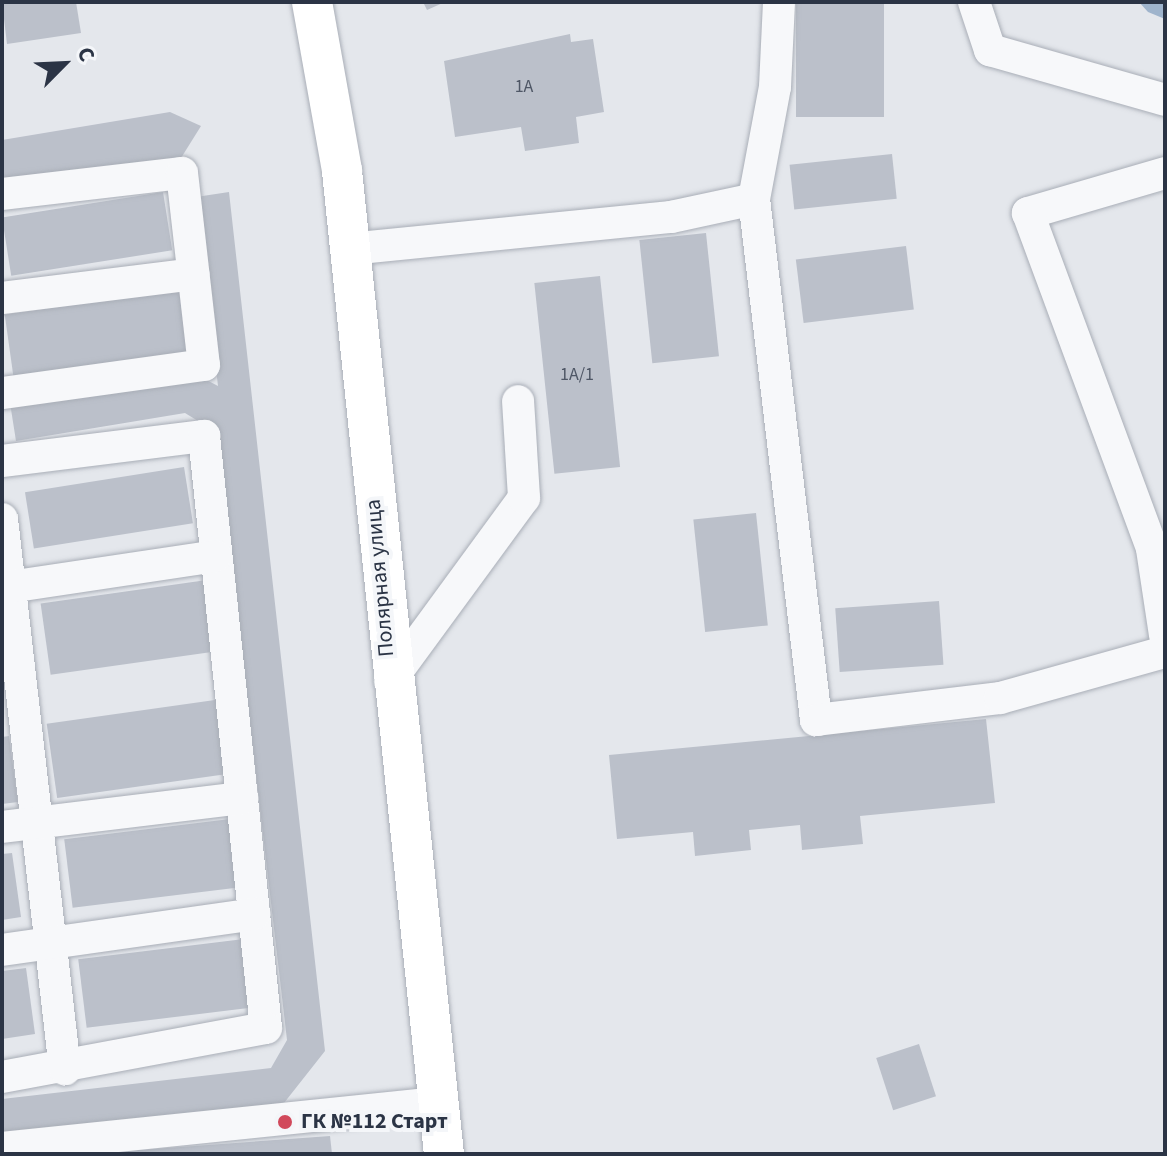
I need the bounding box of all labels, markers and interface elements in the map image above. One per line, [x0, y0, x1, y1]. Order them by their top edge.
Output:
north arrow [24, 24, 104, 104]
text: С [69, 42, 103, 67]
house number: 1А [515, 76, 533, 98]
house number: 1А/1 [560, 364, 594, 386]
street label: Полярная улица [360, 498, 400, 658]
place label: ГК №112 Старт [301, 1109, 448, 1135]
marker: ГК №112 Старт [276, 1113, 294, 1131]

